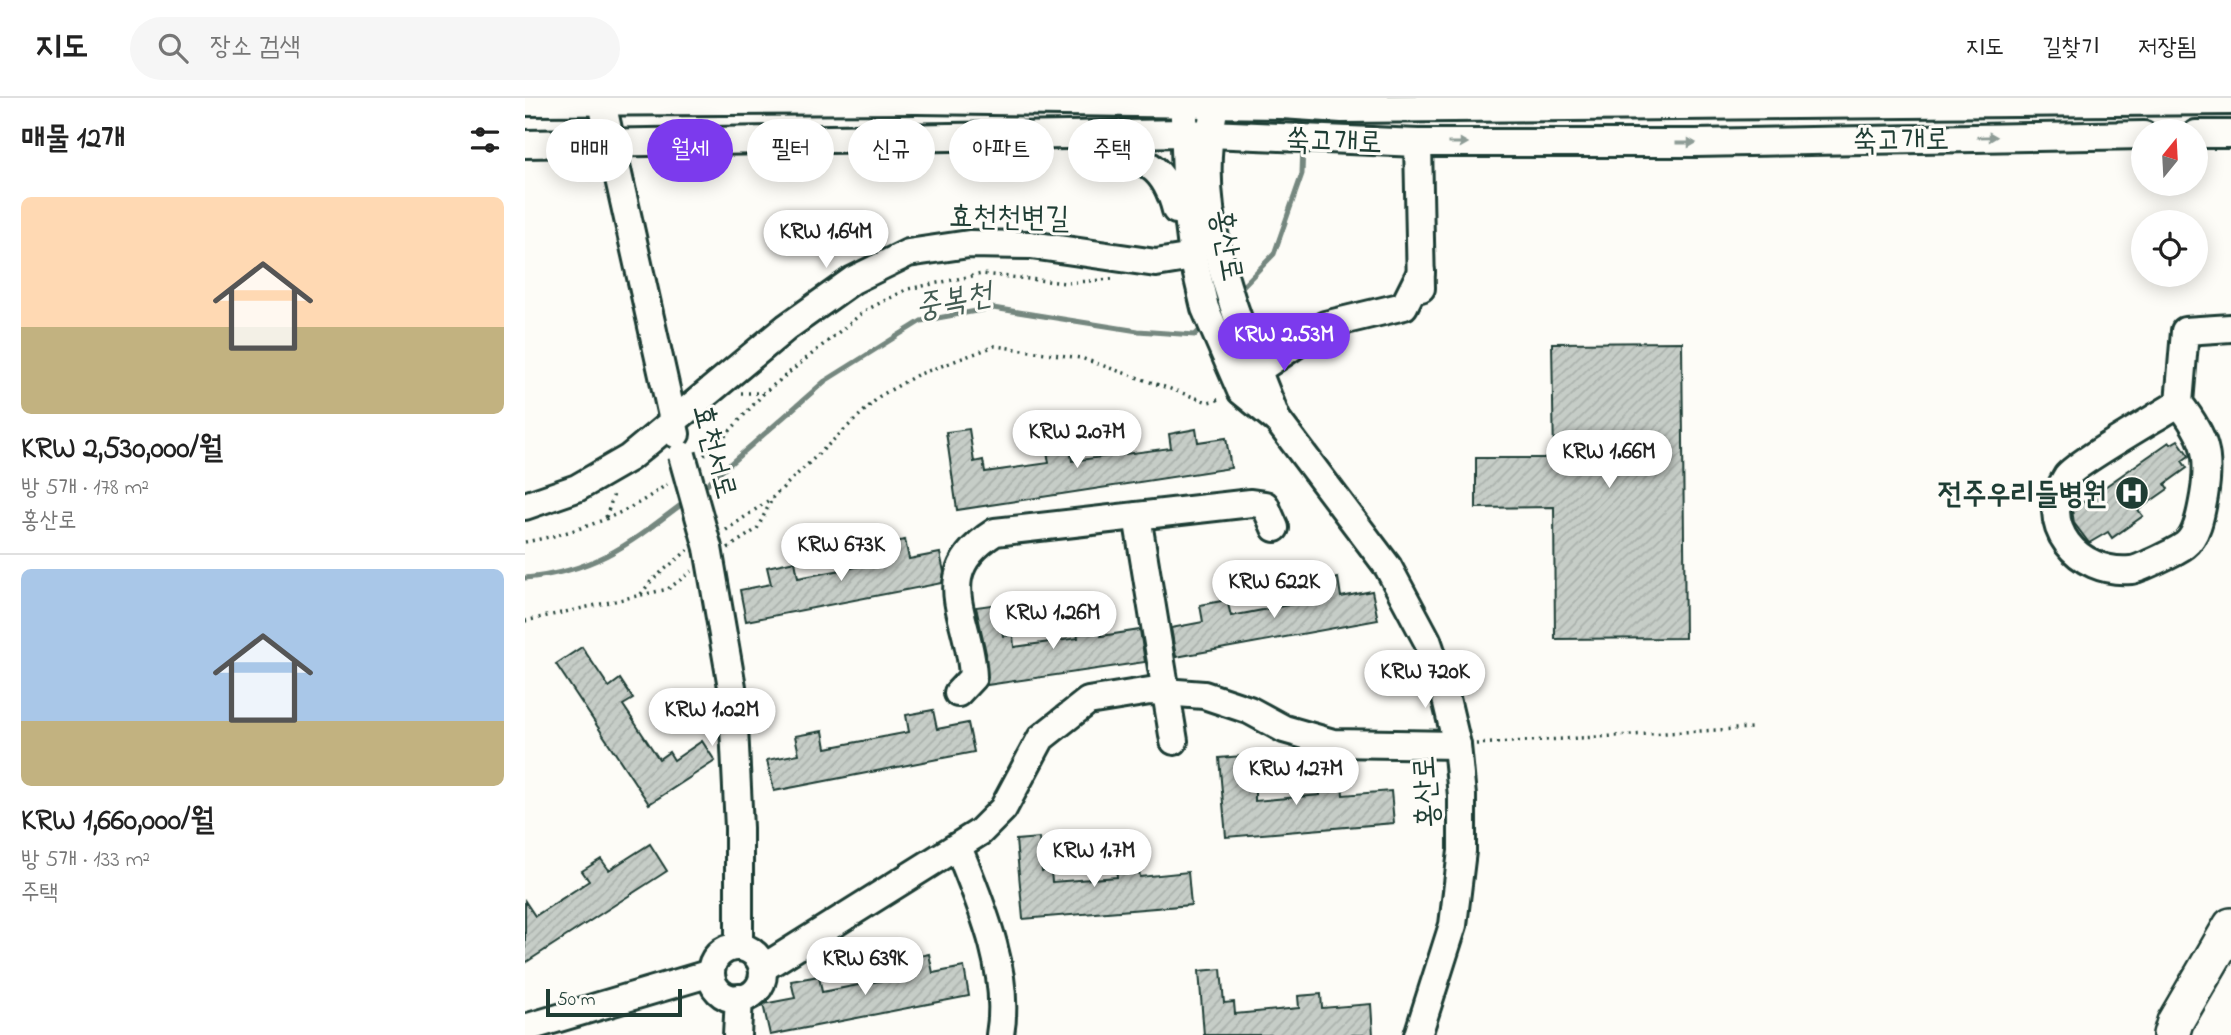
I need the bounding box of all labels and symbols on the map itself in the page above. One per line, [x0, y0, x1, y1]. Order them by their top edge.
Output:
street label: 쑥고개로 [1285, 119, 1383, 167]
street label: 쑥고개로 [1852, 119, 1950, 165]
north arrow [2131, 119, 2209, 196]
one-way arrow [1976, 132, 1998, 143]
one-way arrow [1448, 137, 1470, 149]
one-way arrow [1675, 137, 1697, 149]
street label: 효천천변길 [948, 196, 1070, 242]
street label: 홍산로 [1197, 206, 1253, 285]
pin: KRW 1.64M [746, 211, 906, 270]
water label: 중복천 [911, 271, 999, 333]
pin: KRW 2.53M [1204, 314, 1364, 373]
street label: 효천서로 [679, 399, 747, 504]
pin: KRW 2.07M [997, 410, 1157, 470]
pin: KRW 1.66M [1529, 430, 1689, 490]
place label: 전주우리들병원 [1938, 474, 2107, 518]
hospital icon: 전주우리들병원 [2113, 474, 2151, 512]
pin: KRW 673K [769, 524, 913, 583]
pin: KRW 622K [1202, 560, 1346, 620]
pin: KRW 1.26M [973, 592, 1133, 651]
pin: KRW 720K [1353, 650, 1497, 710]
pin: KRW 1.02M [632, 688, 792, 748]
pin: KRW 1.27M [1216, 748, 1376, 807]
street label: 홍산로 [1404, 754, 1452, 829]
pin: KRW 1.7M [1022, 830, 1166, 889]
pin: KRW 639K [793, 937, 937, 997]
scale bar [546, 986, 683, 1018]

